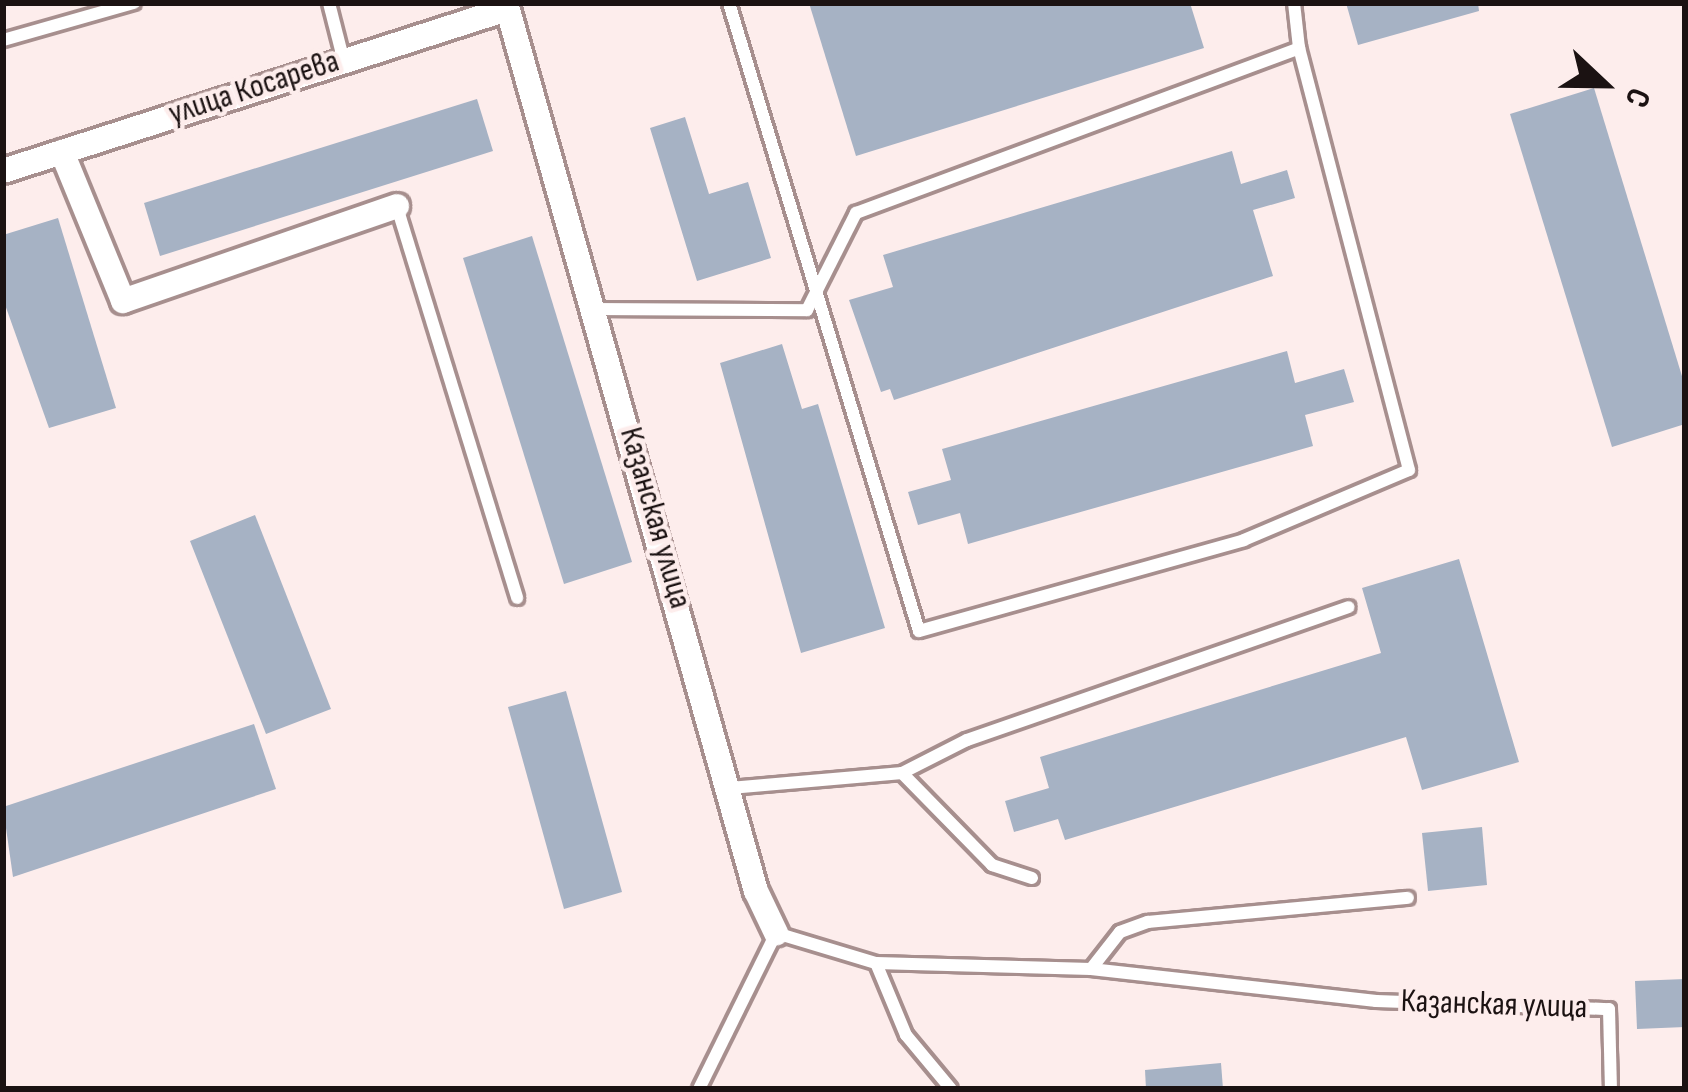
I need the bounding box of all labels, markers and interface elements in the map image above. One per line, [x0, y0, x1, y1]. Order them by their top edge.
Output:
north arrow [1544, 24, 1664, 144]
street label: улица Косарева [164, 42, 344, 134]
text: С [1616, 82, 1659, 113]
street label: Казанская улица [610, 423, 700, 613]
street label: Казанская улица [1400, 982, 1588, 1028]

